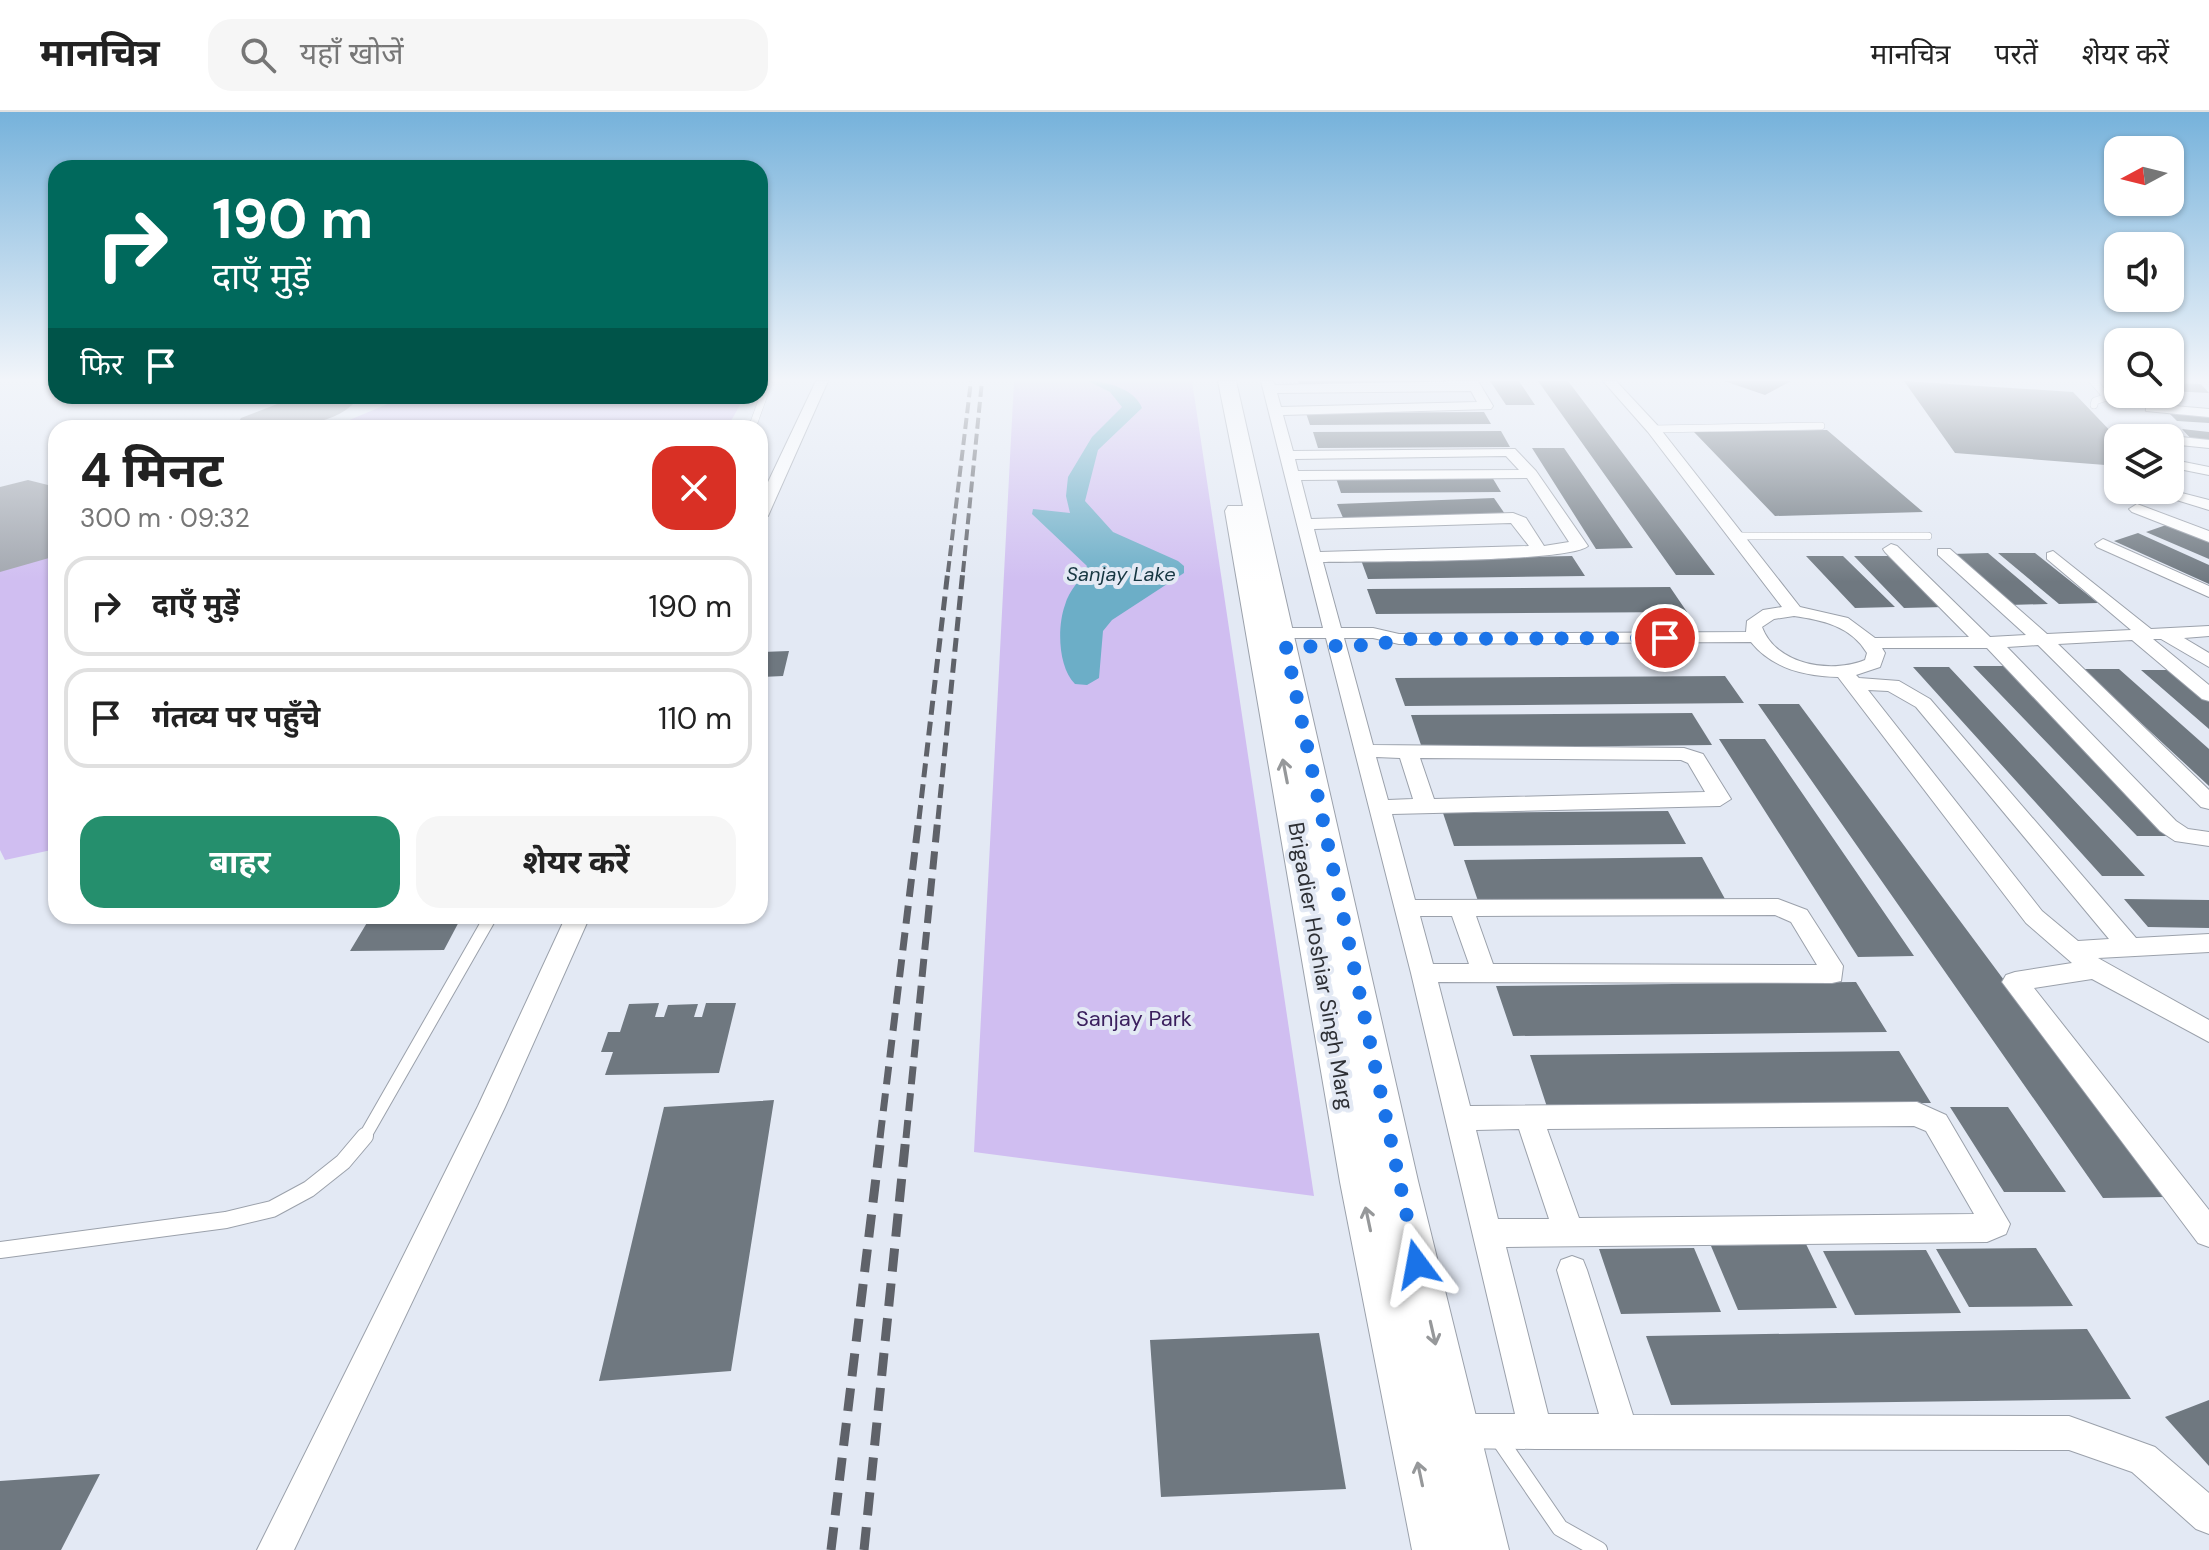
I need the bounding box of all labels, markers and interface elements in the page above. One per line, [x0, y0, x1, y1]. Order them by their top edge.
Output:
search box [208, 19, 768, 91]
text: मानचित्र [40, 28, 160, 78]
icon: search [236, 33, 280, 77]
text: यहाँ खोजें [300, 34, 403, 73]
text: मानचित्र [1871, 36, 1951, 73]
text: परतें [1995, 36, 2038, 73]
text: शेयर करें [2082, 36, 2169, 73]
north arrow [2104, 136, 2184, 216]
map controls [2104, 136, 2184, 504]
text: 190 m [212, 182, 373, 255]
icon: right [80, 192, 184, 296]
button: sound [2104, 232, 2184, 312]
text: दाएँ मुड़ें [212, 253, 311, 300]
button: search [2104, 328, 2184, 408]
icon: arrive [139, 344, 183, 388]
text: फिर [80, 345, 123, 384]
button: layers [2104, 424, 2184, 504]
text: 4 मिनट [80, 439, 223, 502]
button: close [652, 446, 736, 530]
text: 300 m · 09:32 [80, 501, 250, 535]
water label: Sanjay Lake [1066, 561, 1176, 587]
icon: right [84, 584, 128, 628]
text: दाएँ मुड़ें [152, 585, 240, 624]
text: 190 m [649, 587, 732, 626]
pin [1631, 604, 1699, 672]
icon: arrive [1643, 616, 1687, 660]
icon: arrive [84, 696, 128, 740]
text: गंतव्य पर पहुँचे [152, 697, 320, 736]
text: 110 m [658, 699, 732, 738]
one-way arrow [1277, 758, 1292, 784]
button: बाहर [80, 816, 400, 908]
button: शेयर करें [416, 816, 736, 908]
street label: Brigadier Hoshiar Singh Marg [1281, 820, 1361, 1112]
park label: Sanjay Park [1076, 1004, 1192, 1033]
one-way arrow [1360, 1207, 1375, 1232]
position arrow [1375, 1222, 1459, 1306]
one-way arrow [1426, 1319, 1441, 1345]
one-way arrow [1412, 1461, 1427, 1487]

